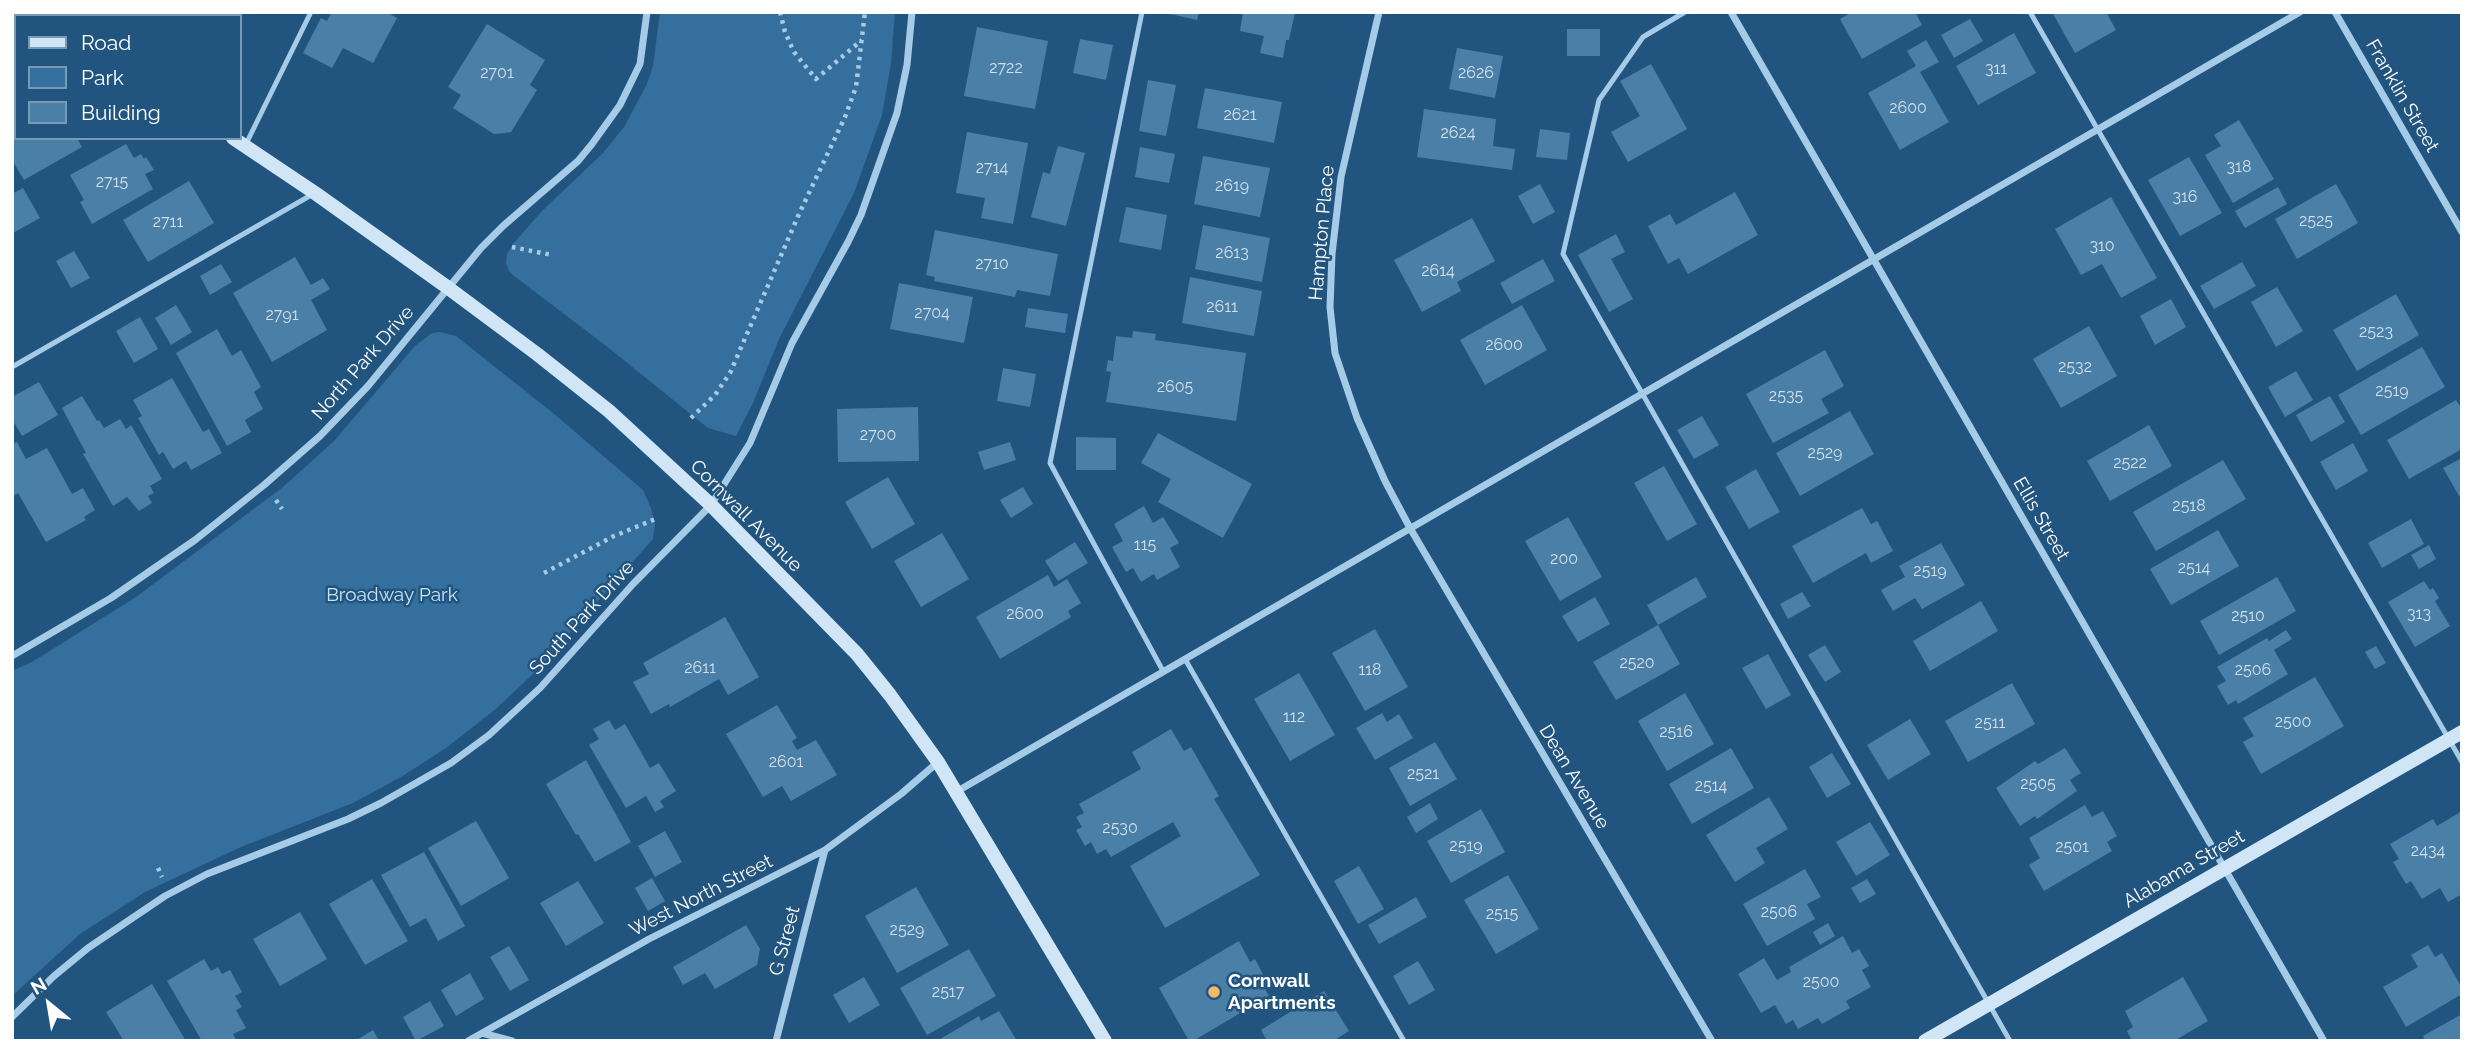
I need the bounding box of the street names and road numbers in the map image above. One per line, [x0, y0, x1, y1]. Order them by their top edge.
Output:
street label: Franklin Street [2361, 36, 2443, 156]
street label: Hampton Place [1305, 164, 1339, 302]
street label: North Park Drive [307, 301, 419, 425]
street label: Cornwall Avenue [685, 455, 807, 577]
street label: Ellis Street [2008, 473, 2074, 565]
street label: South Park Drive [525, 556, 639, 680]
street label: Dean Avenue [1534, 721, 1614, 833]
street label: Alabama Street [2120, 825, 2248, 913]
street label: West North Street [626, 850, 776, 942]
street label: G Street [765, 904, 805, 978]

